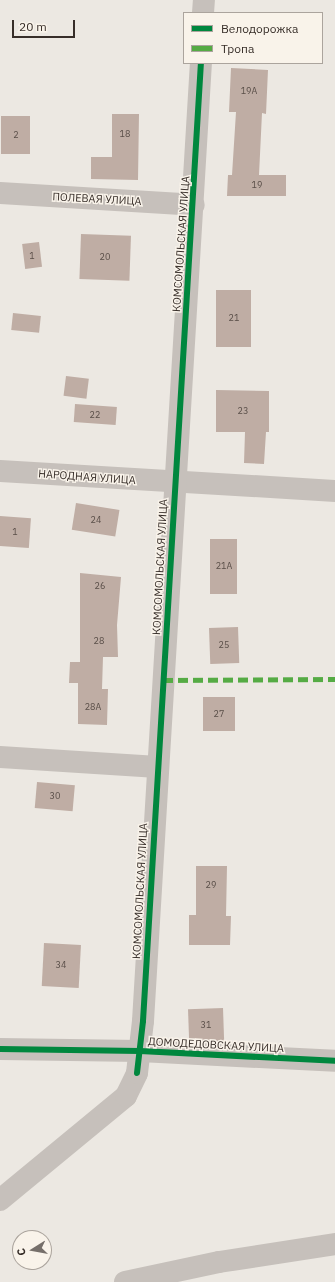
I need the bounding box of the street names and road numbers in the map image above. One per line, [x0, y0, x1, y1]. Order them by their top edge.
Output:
street label: КОМСОМОЛЬСКАЯ УЛИЦА [170, 176, 192, 312]
street label: ПОЛЕВАЯ УЛИЦА [52, 190, 142, 208]
street label: НАРОДНАЯ УЛИЦА [38, 467, 136, 487]
street label: КОМСОМОЛЬСКАЯ УЛИЦА [150, 499, 170, 635]
street label: КОМСОМОЛЬСКАЯ УЛИЦА [130, 823, 150, 959]
street label: ДОМОДЕДОВСКАЯ УЛИЦА [148, 1035, 284, 1055]

